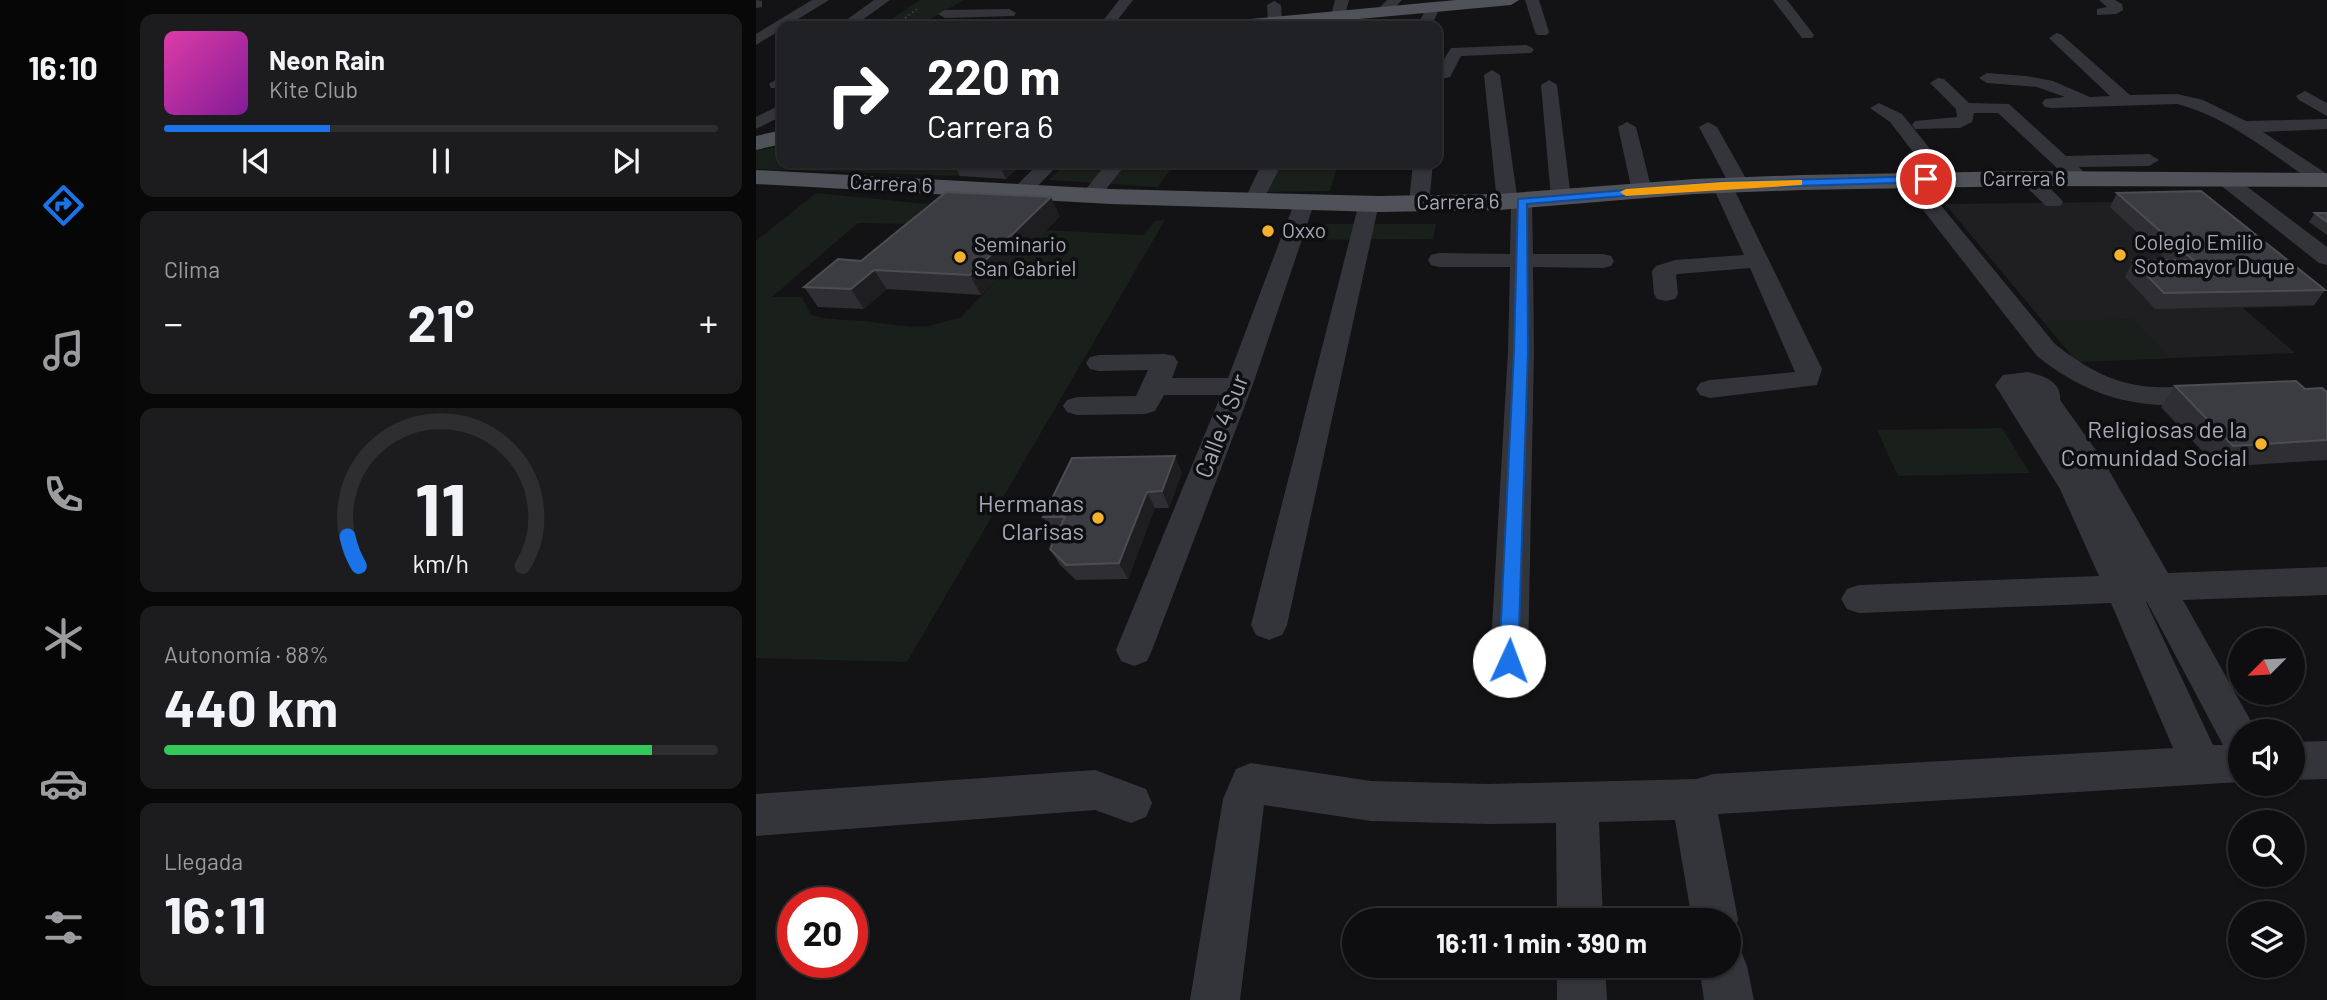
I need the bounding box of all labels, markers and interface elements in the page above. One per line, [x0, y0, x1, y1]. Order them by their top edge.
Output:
text: Neon Rain [269, 44, 385, 75]
text: 220 m [927, 46, 1061, 105]
text: 16:10 [28, 48, 98, 86]
icon: right [812, 49, 903, 140]
text: Kite Club [269, 75, 358, 103]
text: Carrera 6 [927, 106, 1054, 144]
icon: previous [237, 142, 275, 180]
icon: pause [422, 142, 460, 180]
icon: next [607, 142, 645, 180]
pin [1896, 149, 1956, 209]
icon: arrive [1907, 160, 1945, 198]
street label: Carrera 6 [1982, 165, 2066, 190]
street label: Carrera 6 [849, 168, 933, 197]
icon: directions [39, 181, 88, 230]
street label: Carrera 6 [1416, 187, 1500, 214]
place label: Oxxo [1282, 217, 1326, 242]
marker: Oxxo [1260, 223, 1276, 239]
place label: Colegio Emilio Sotomayor Duque [2134, 229, 2295, 278]
place label: Seminario San Gabriel [974, 231, 1076, 280]
marker: Colegio Emilio Sotomayor Duque [2112, 247, 2128, 263]
marker: Seminario San Gabriel [952, 249, 968, 265]
text: Clima [164, 255, 220, 283]
text: 21° [408, 290, 474, 352]
text: − [164, 299, 183, 345]
text: + [699, 299, 718, 345]
icon: music [39, 326, 88, 375]
street label: Calle 4 Sur [1188, 369, 1254, 482]
place label: Religiosas de la Comunidad Social [2061, 414, 2247, 471]
marker: Religiosas de la Comunidad Social [2253, 436, 2269, 452]
text: 11 [415, 463, 467, 551]
icon: phone [39, 470, 88, 519]
place label: Hermanas Clarisas [978, 488, 1084, 545]
marker: Hermanas Clarisas [1090, 510, 1106, 526]
text: km/h [413, 548, 469, 578]
icon: climate [39, 614, 88, 663]
position arrow [1472, 624, 1546, 698]
north arrow [2228, 628, 2305, 705]
map controls [2228, 628, 2305, 978]
text: Autonomía · 88% [164, 640, 329, 668]
text: 440 km [164, 675, 338, 737]
button: sound [2228, 719, 2305, 796]
icon: car [39, 759, 88, 808]
button: search [2228, 810, 2305, 887]
text: Llegada [164, 847, 243, 875]
text: 16:11 [164, 882, 266, 944]
speed limit sign: 20 [777, 887, 868, 978]
button: layers [2228, 901, 2305, 978]
icon: filters [39, 903, 88, 952]
text: 16:11 · 1 min · 390 m [1436, 927, 1647, 958]

